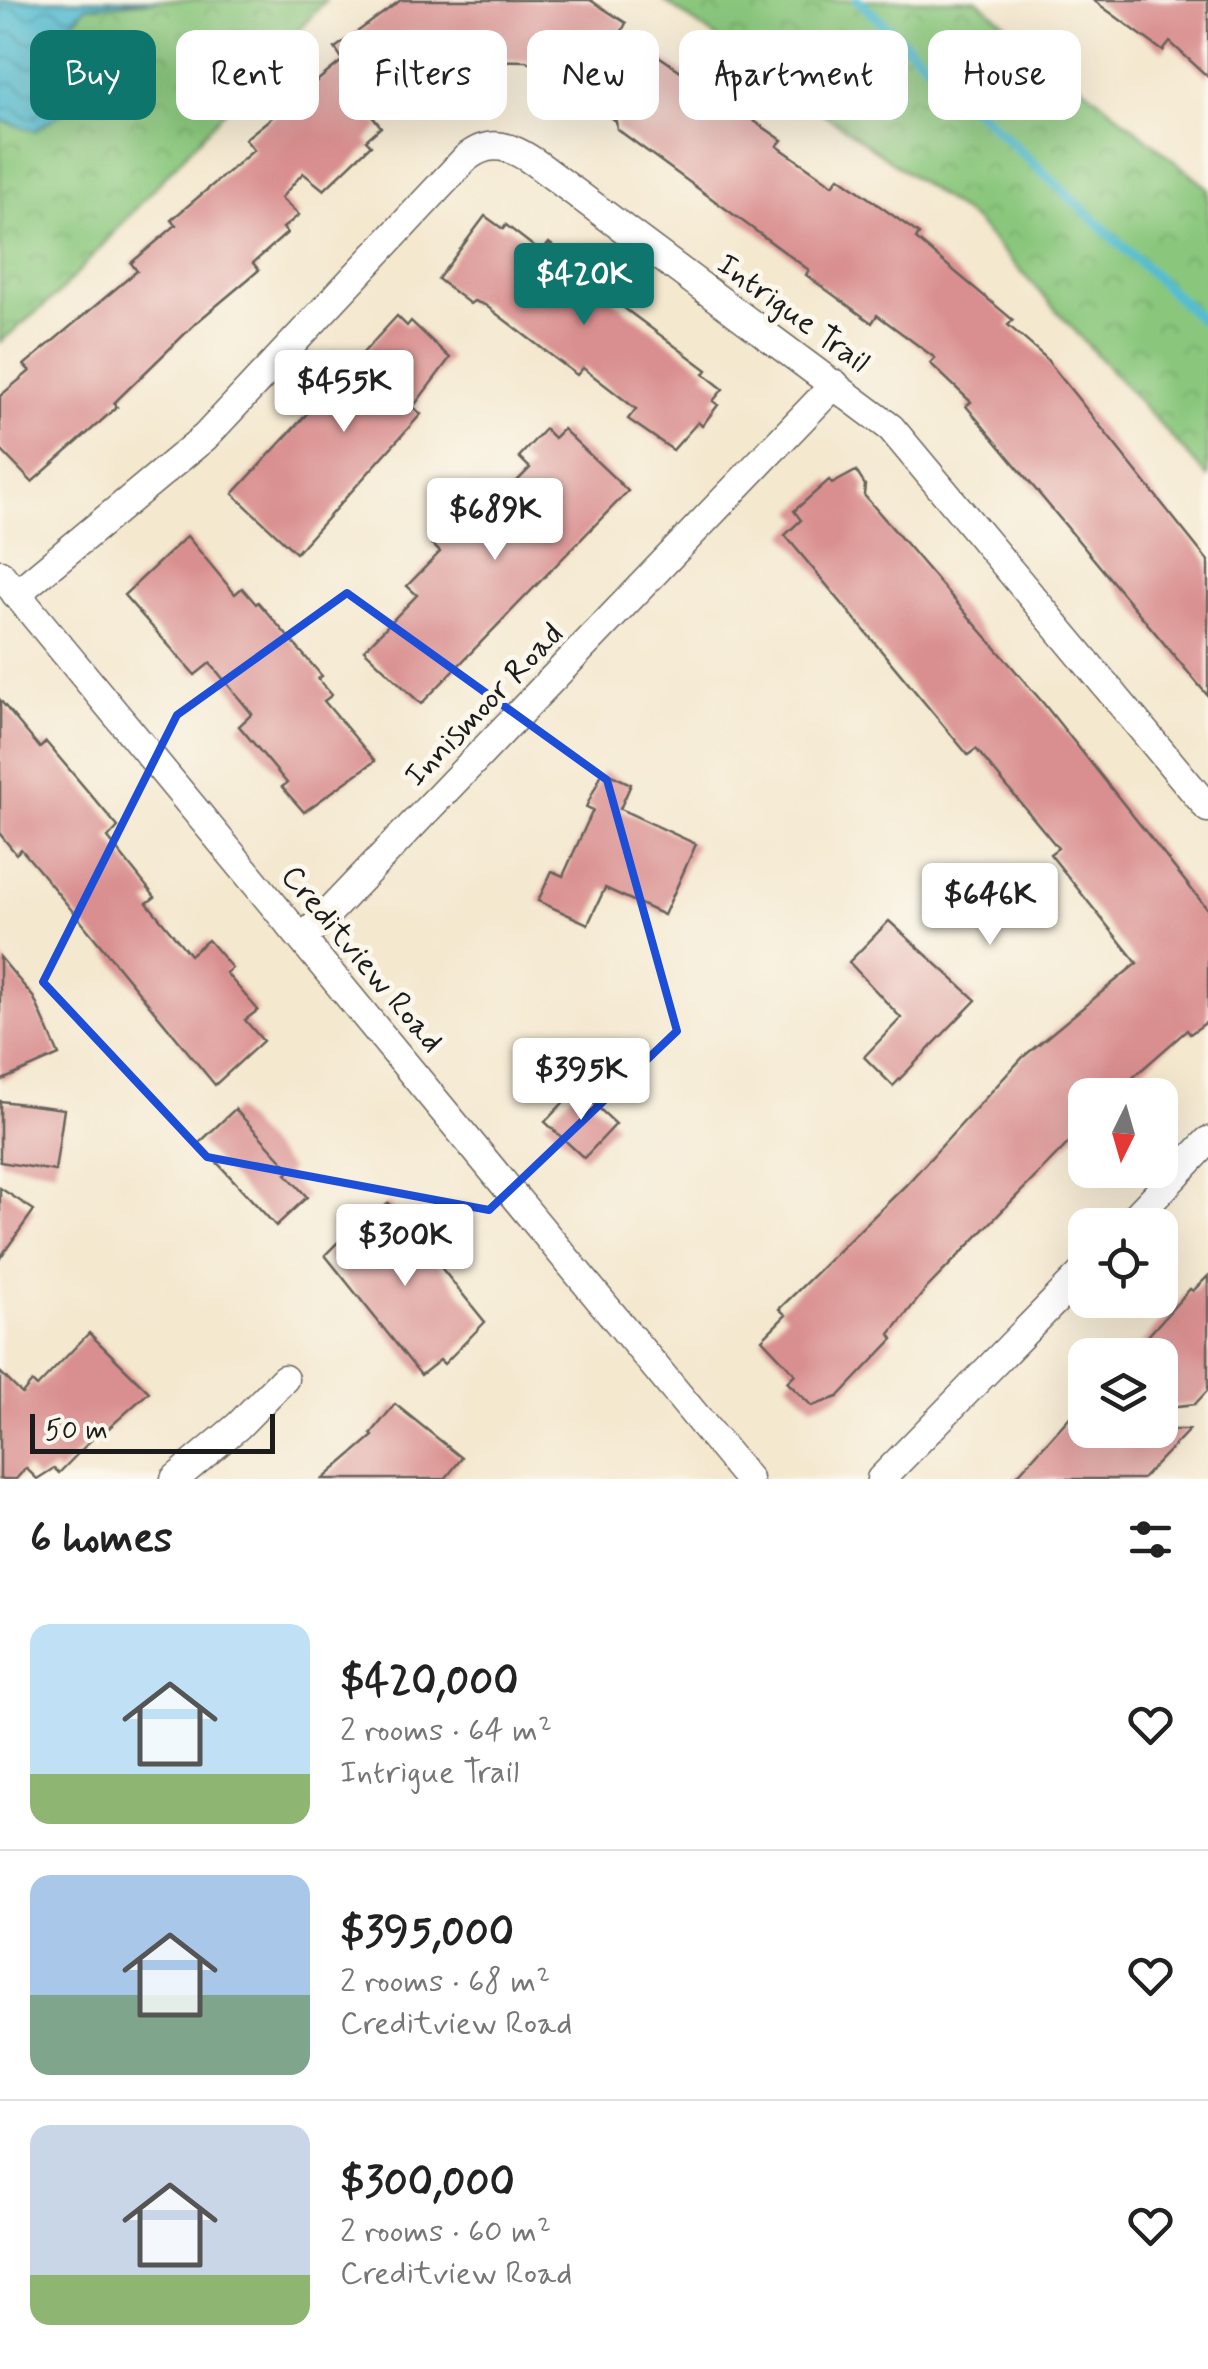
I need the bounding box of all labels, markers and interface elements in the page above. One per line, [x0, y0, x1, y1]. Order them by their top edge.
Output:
chip: Buy [30, 30, 156, 120]
chip: Rent [176, 30, 319, 120]
chip: Filters [339, 30, 507, 120]
chip: New [527, 30, 659, 120]
chip: Apartment [679, 30, 908, 120]
chip: House [928, 30, 1081, 120]
pin: $420K [514, 243, 654, 328]
street label: Intrigue Trail [708, 244, 878, 383]
text: $420K [536, 254, 632, 296]
pin: $455K [274, 350, 414, 435]
text: $455K [297, 361, 391, 403]
pin: $689K [425, 478, 565, 563]
text: $689K [449, 489, 541, 531]
street label: Innismoor Road [396, 614, 573, 796]
street label: Creditview Road [271, 857, 452, 1062]
pin: $646K [920, 863, 1060, 948]
text: $646K [944, 874, 1036, 916]
pin: $395K [511, 1038, 651, 1123]
text: $395K [535, 1049, 627, 1091]
north arrow [1068, 1078, 1178, 1188]
map controls [1068, 1078, 1178, 1448]
pin: $300K [335, 1204, 475, 1289]
button: locate [1068, 1208, 1178, 1318]
text: $300K [358, 1215, 452, 1257]
button: layers [1068, 1338, 1178, 1448]
scale bar [30, 1409, 275, 1454]
text: 50 m [45, 1413, 108, 1450]
text: 6 homes [30, 1512, 173, 1567]
icon: filters [1123, 1512, 1178, 1567]
text: $420,000 [340, 1655, 518, 1710]
icon: home [110, 1664, 230, 1784]
icon: heart [1123, 1697, 1178, 1752]
text: 2 rooms · 64 m² [340, 1710, 552, 1752]
text: Intrigue Trail [340, 1752, 519, 1794]
text: $395,000 [340, 1906, 514, 1961]
icon: home [110, 1915, 230, 2035]
icon: heart [1123, 1948, 1178, 2003]
text: 2 rooms · 68 m² [340, 1961, 550, 2003]
text: Creditview Road [340, 2003, 572, 2045]
text: $300,000 [340, 2156, 515, 2211]
icon: home [110, 2165, 230, 2285]
icon: heart [1123, 2198, 1178, 2253]
text: 2 rooms · 60 m² [340, 2211, 551, 2253]
text: Creditview Road [340, 2253, 572, 2295]

